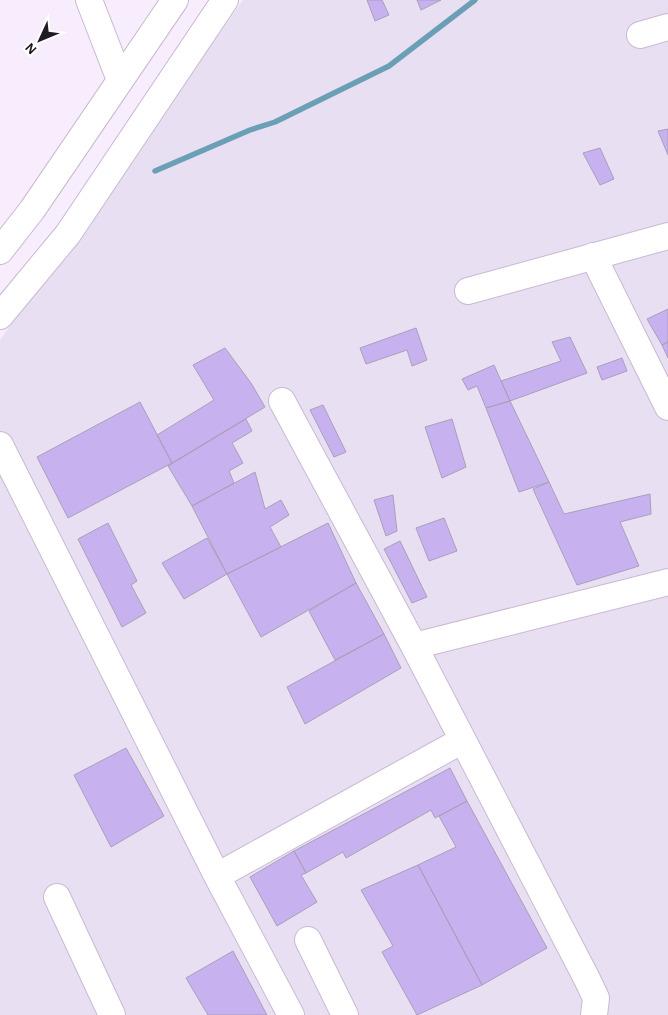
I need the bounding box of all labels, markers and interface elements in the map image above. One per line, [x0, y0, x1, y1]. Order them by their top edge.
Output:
north arrow [15, 15, 65, 65]
text: N [23, 40, 40, 57]

